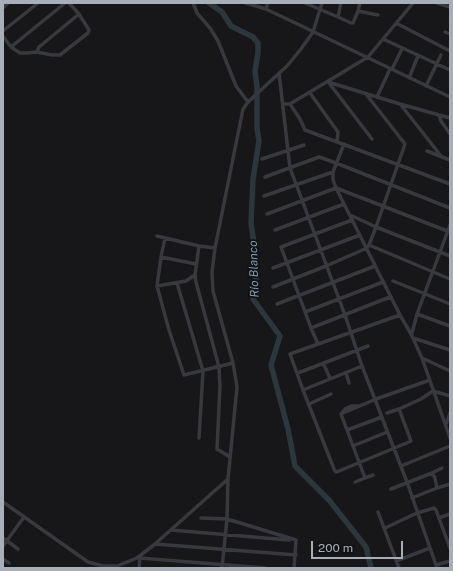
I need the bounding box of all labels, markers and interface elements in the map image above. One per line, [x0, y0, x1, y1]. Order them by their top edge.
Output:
water label: Río Blanco [246, 240, 262, 298]
scale bar [313, 533, 405, 559]
text: 200 m [318, 541, 353, 555]

